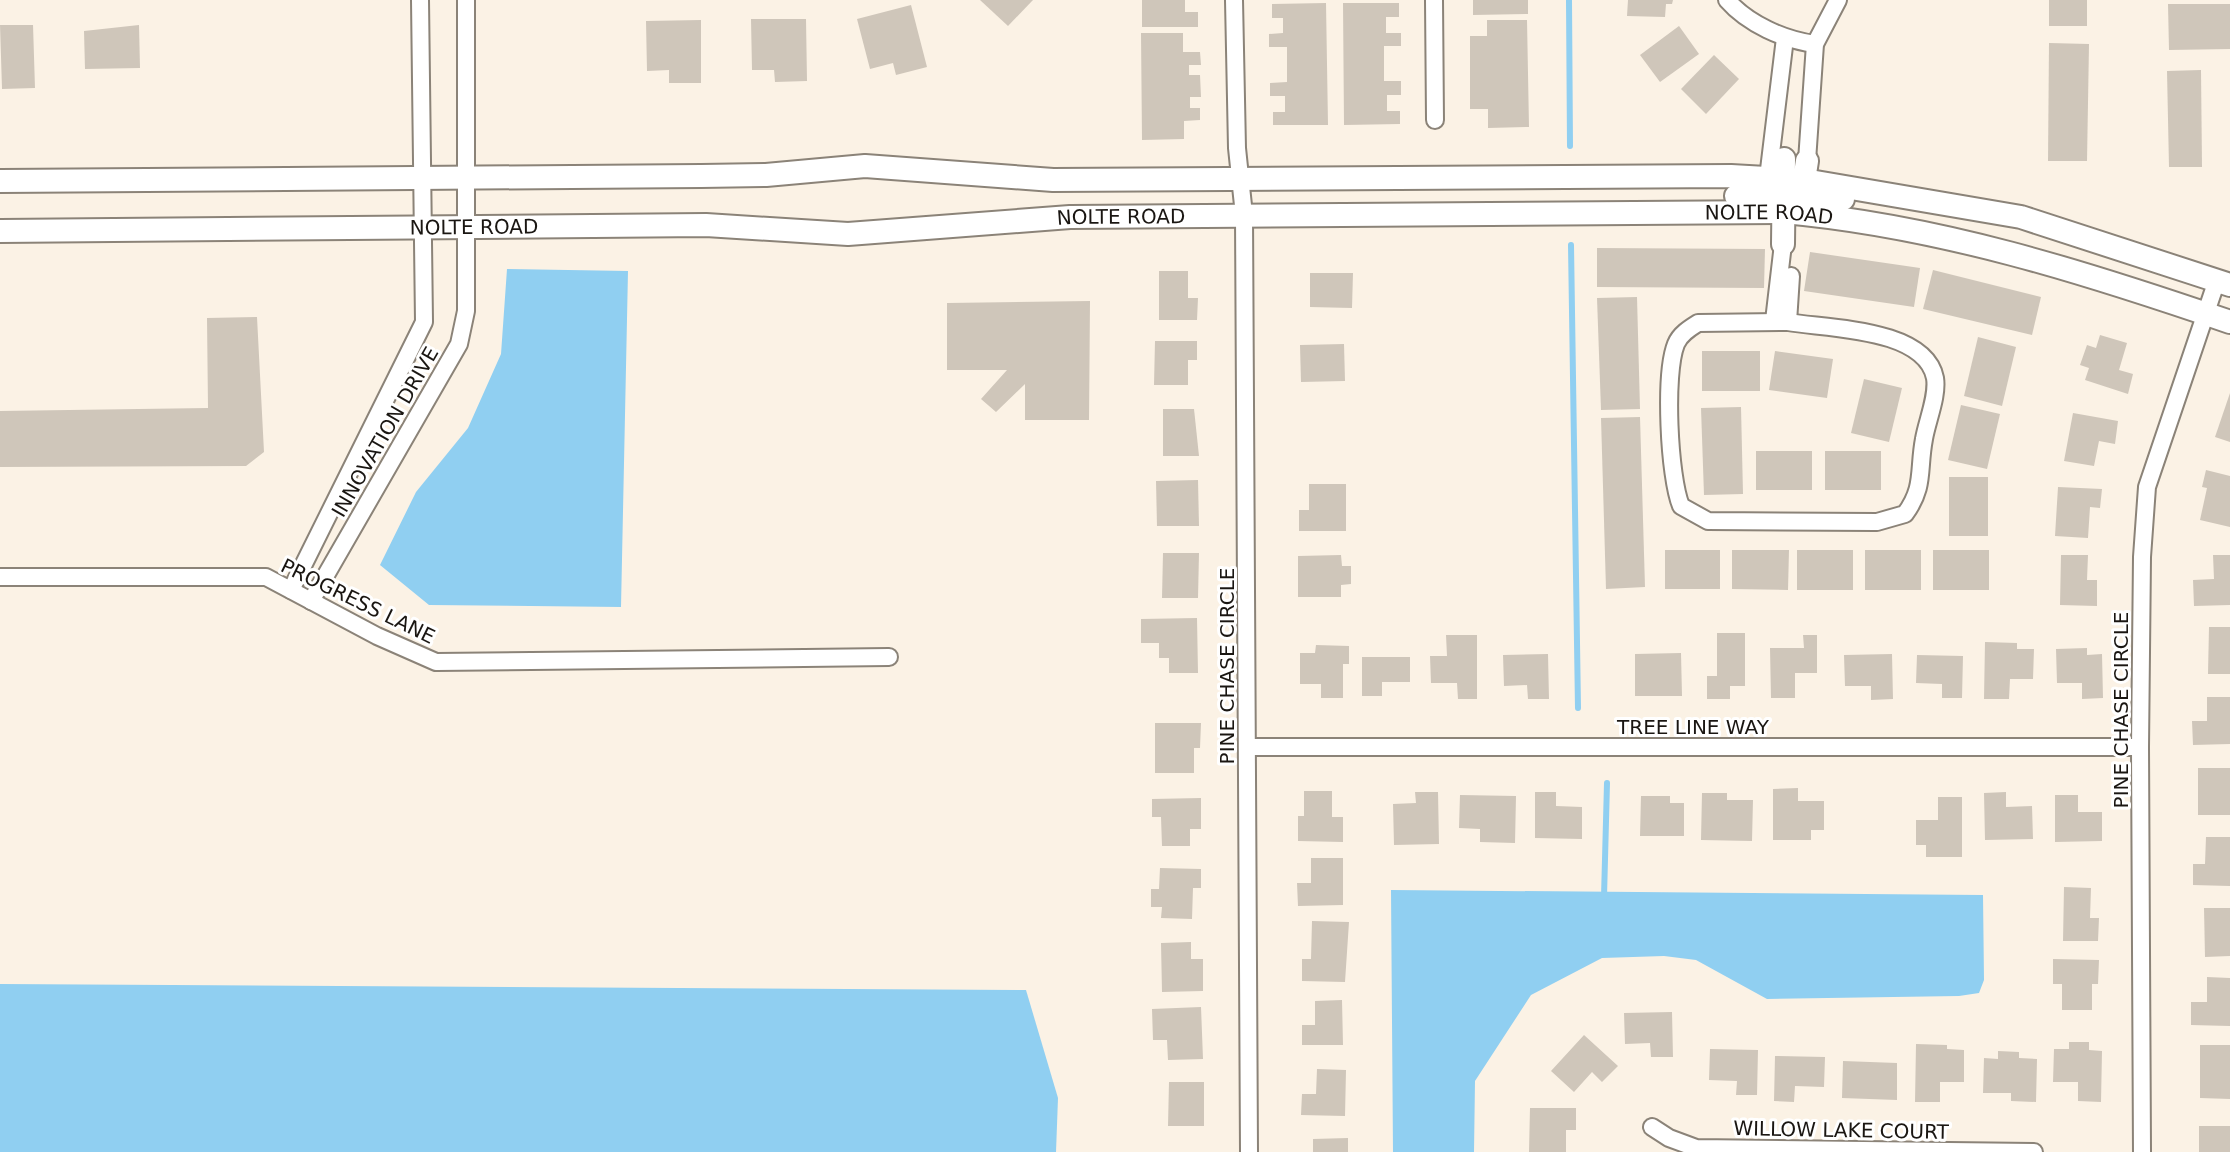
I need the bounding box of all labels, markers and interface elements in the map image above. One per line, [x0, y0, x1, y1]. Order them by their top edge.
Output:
street label: NOLTE ROAD [1705, 200, 1835, 229]
street label: NOLTE ROAD [1056, 204, 1185, 230]
street label: NOLTE ROAD [410, 214, 538, 240]
street label: INNOVATION DRIVE [326, 343, 444, 521]
street label: PROGRESS LANE [277, 553, 439, 649]
street label: PINE CHASE CIRCLE [1215, 568, 1239, 764]
street label: PINE CHASE CIRCLE [2109, 612, 2133, 808]
street label: TREE LINE WAY [1616, 715, 1770, 739]
street label: WILLOW LAKE COURT [1733, 1116, 1950, 1144]

